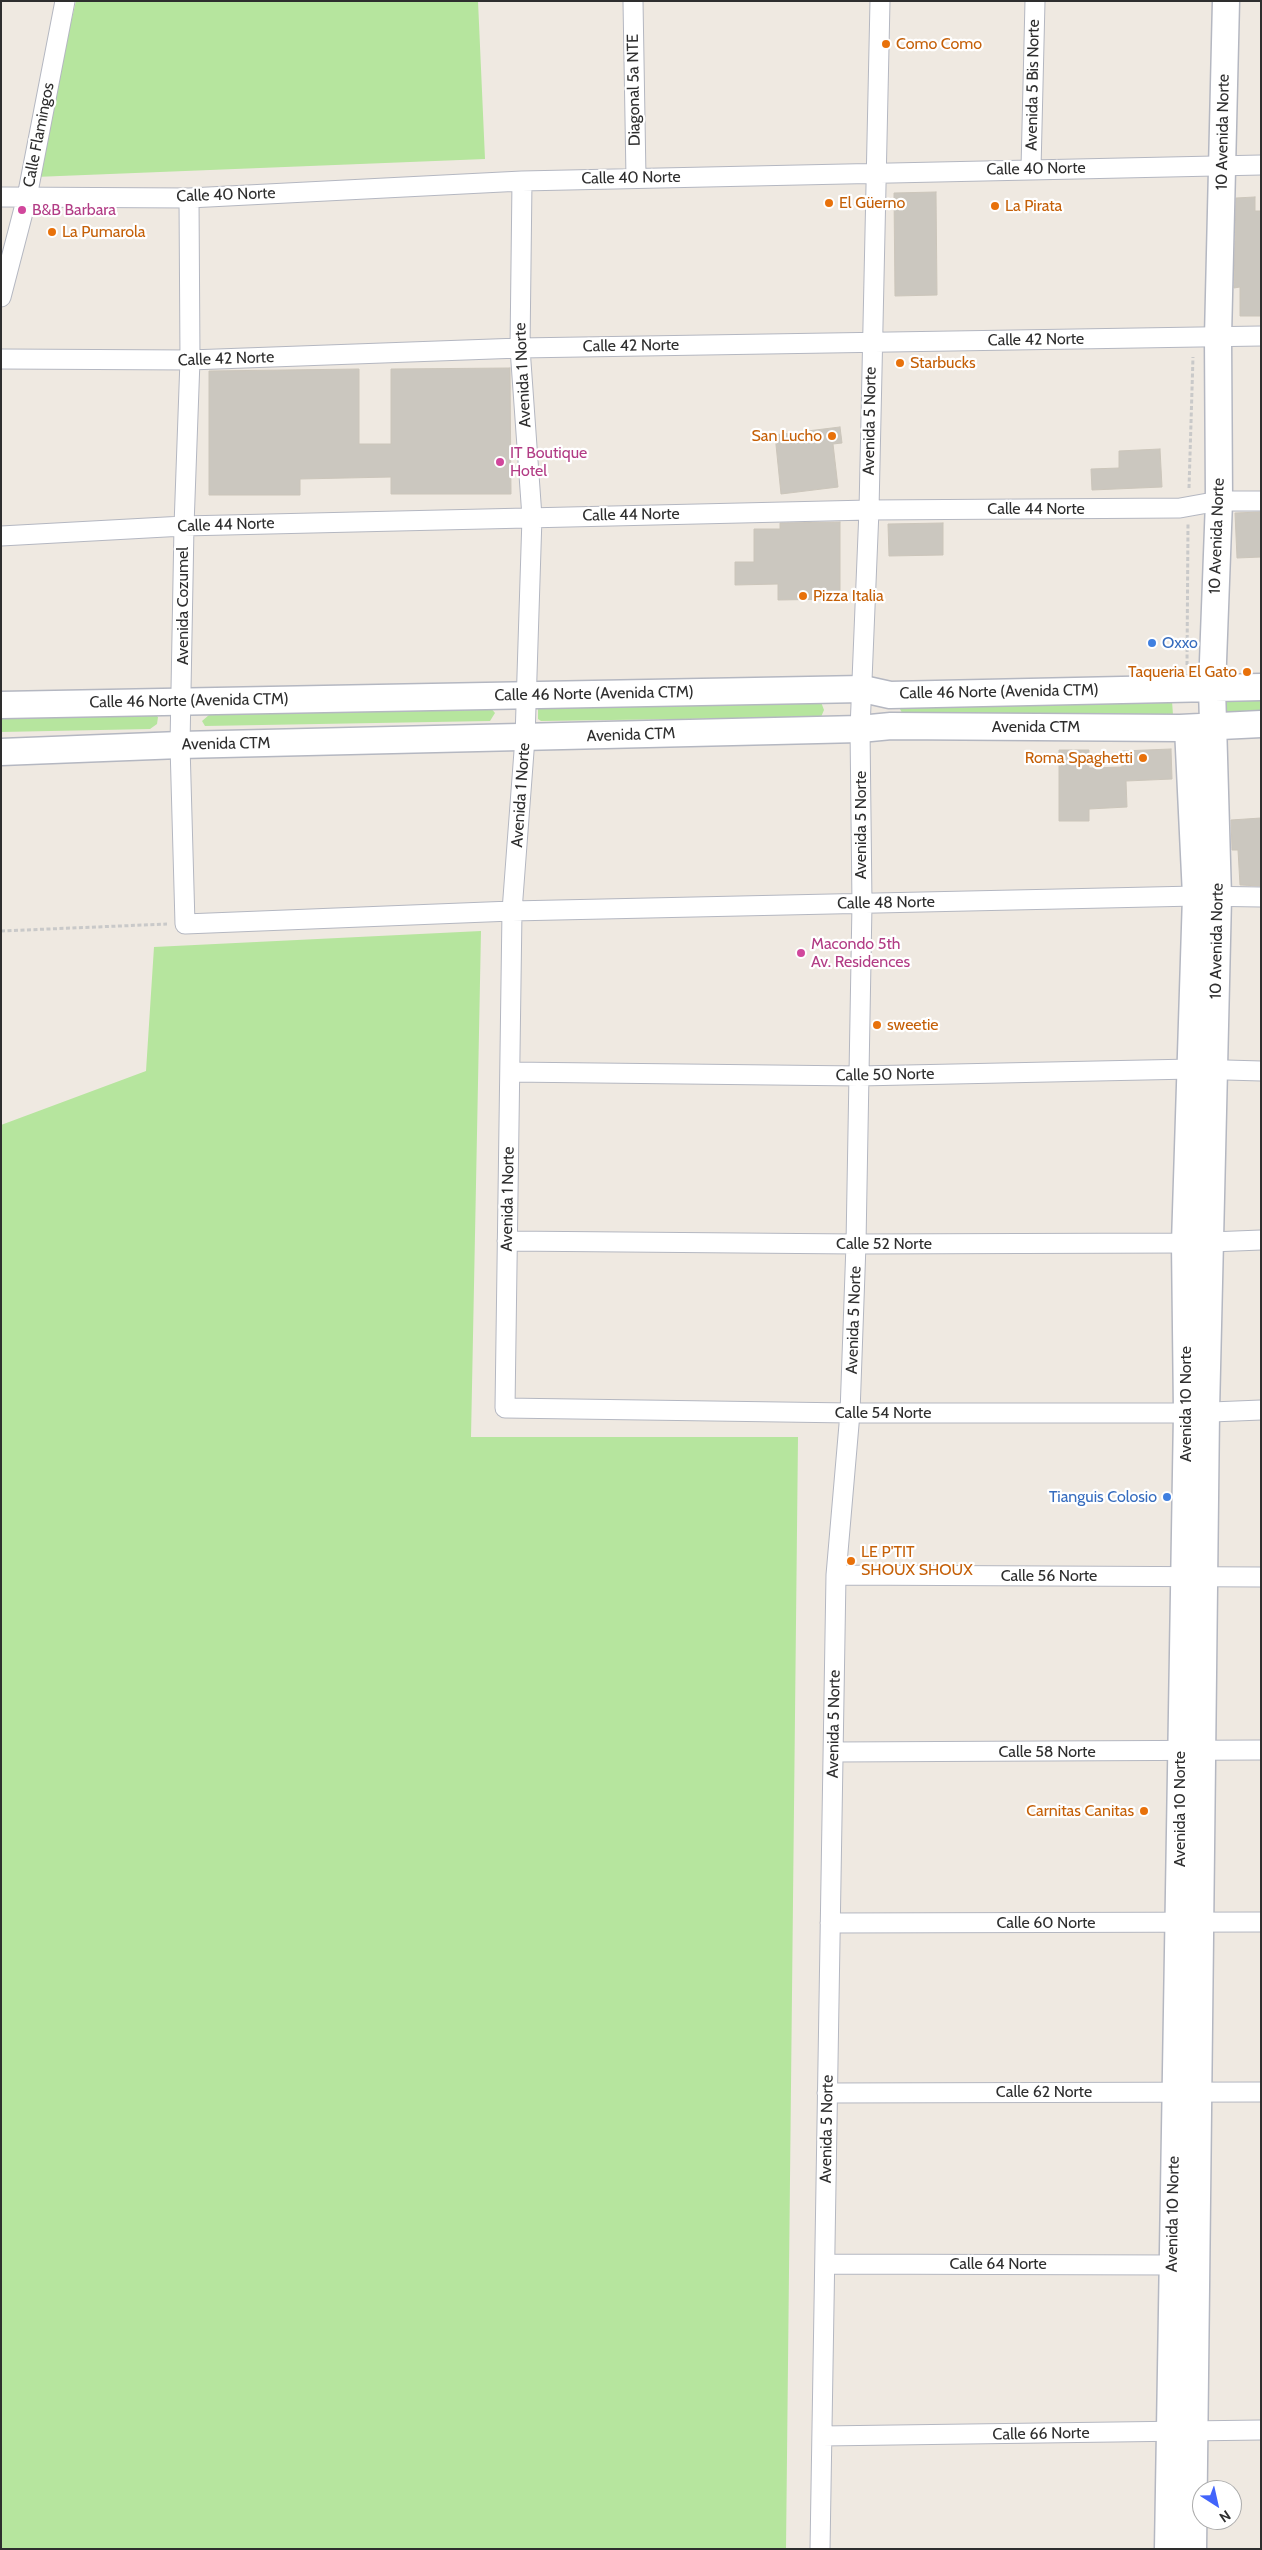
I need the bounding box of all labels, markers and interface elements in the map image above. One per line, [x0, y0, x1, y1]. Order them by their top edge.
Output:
street label: Avenida 5 Bis Norte [1022, 19, 1044, 151]
street label: Diagonal 5a NTE [623, 34, 645, 146]
place label: Como Como [896, 34, 982, 54]
marker: Como Como [880, 38, 892, 50]
street label: 10 Avenida Norte [1212, 74, 1234, 190]
street label: Calle Flamingos [19, 81, 59, 189]
street label: Calle 40 Norte [986, 159, 1086, 179]
street label: Calle 40 Norte [581, 168, 681, 188]
street label: Calle 40 Norte [176, 184, 276, 206]
place label: El Güerno [839, 193, 905, 213]
place label: La Pirata [1005, 196, 1062, 216]
marker: El Güerno [823, 197, 835, 209]
place label: B&B Barbara [32, 200, 116, 220]
marker: La Pirata [989, 200, 1001, 212]
marker: B&B Barbara [16, 204, 28, 216]
place label: La Pumarola [62, 222, 146, 242]
marker: La Pumarola [46, 226, 58, 238]
street label: Avenida 1 Norte [511, 322, 535, 428]
street label: Calle 42 Norte [988, 330, 1084, 350]
street label: Calle 42 Norte [583, 336, 679, 356]
street label: Calle 42 Norte [177, 348, 275, 370]
place label: Starbucks [910, 353, 976, 373]
marker: Starbucks [894, 357, 906, 369]
street label: Avenida 5 Norte [859, 367, 881, 475]
place label: San Lucho [751, 426, 822, 446]
marker: San Lucho [826, 430, 838, 442]
place label: IT Boutique Hotel [510, 443, 587, 481]
marker: IT Boutique Hotel [494, 456, 506, 468]
street label: 10 Avenida Norte [1205, 478, 1229, 594]
street label: Calle 44 Norte [987, 499, 1085, 519]
street label: Calle 44 Norte [582, 505, 680, 525]
street label: Calle 44 Norte [177, 514, 275, 536]
street label: Avenida Cozumel [173, 547, 193, 665]
place label: Pizza Italia [813, 586, 884, 606]
marker: Pizza Italia [797, 590, 809, 602]
place label: Oxxo [1162, 633, 1198, 653]
marker: Oxxo [1146, 637, 1158, 649]
place label: Taqueria El Gato [1128, 662, 1237, 682]
marker: Taqueria El Gato [1241, 666, 1253, 678]
street label: Calle 46 Norte (Avenida CTM) [899, 681, 1099, 703]
street label: Calle 46 Norte (Avenida CTM) [494, 683, 694, 705]
street label: Calle 46 Norte (Avenida CTM) [89, 690, 289, 712]
street label: Avenida CTM [992, 717, 1080, 737]
street label: Avenida CTM [586, 724, 676, 746]
street label: Avenida CTM [182, 734, 270, 754]
street label: Avenida 1 Norte [508, 742, 534, 848]
place label: Roma Spaghetti [1025, 748, 1133, 768]
marker: Roma Spaghetti [1137, 752, 1149, 764]
street label: Avenida 5 Norte [851, 771, 871, 879]
street label: 10 Avenida Norte [1206, 883, 1228, 999]
street label: Calle 48 Norte [837, 893, 935, 913]
place label: Macondo 5th Av. Residences [811, 934, 910, 972]
marker: Macondo 5th Av. Residences [795, 947, 807, 959]
place label: sweetie [887, 1015, 939, 1035]
marker: sweetie [871, 1019, 883, 1031]
street label: Calle 50 Norte [836, 1065, 934, 1085]
street label: Avenida 1 Norte [497, 1146, 519, 1252]
street label: Calle 52 Norte [836, 1234, 932, 1254]
street label: Avenida 5 Norte [843, 1266, 865, 1374]
street label: Avenida 10 Norte [1176, 1346, 1196, 1462]
street label: Calle 54 Norte [835, 1403, 931, 1423]
place label: Tianguis Colosio [1049, 1487, 1157, 1507]
marker: Tianguis Colosio [1161, 1491, 1173, 1503]
place label: LE P'TIT SHOUX SHOUX [861, 1542, 973, 1580]
marker: LE P'TIT SHOUX SHOUX [845, 1555, 857, 1567]
street label: Calle 56 Norte [1001, 1566, 1097, 1586]
street label: Avenida 5 Norte [823, 1670, 845, 1778]
street label: Calle 58 Norte [998, 1742, 1096, 1762]
street label: Avenida 10 Norte [1170, 1751, 1190, 1867]
place label: Carnitas Canitas [1026, 1801, 1134, 1821]
marker: Carnitas Canitas [1138, 1805, 1150, 1817]
street label: Calle 60 Norte [996, 1913, 1096, 1933]
street label: Avenida 5 Norte [816, 2075, 838, 2183]
street label: Calle 62 Norte [996, 2082, 1092, 2102]
street label: Avenida 10 Norte [1162, 2156, 1184, 2272]
street label: Calle 64 Norte [949, 2254, 1047, 2274]
street label: Calle 66 Norte [992, 2424, 1090, 2444]
north arrow [1192, 2480, 1242, 2530]
text: N [1216, 2506, 1234, 2527]

